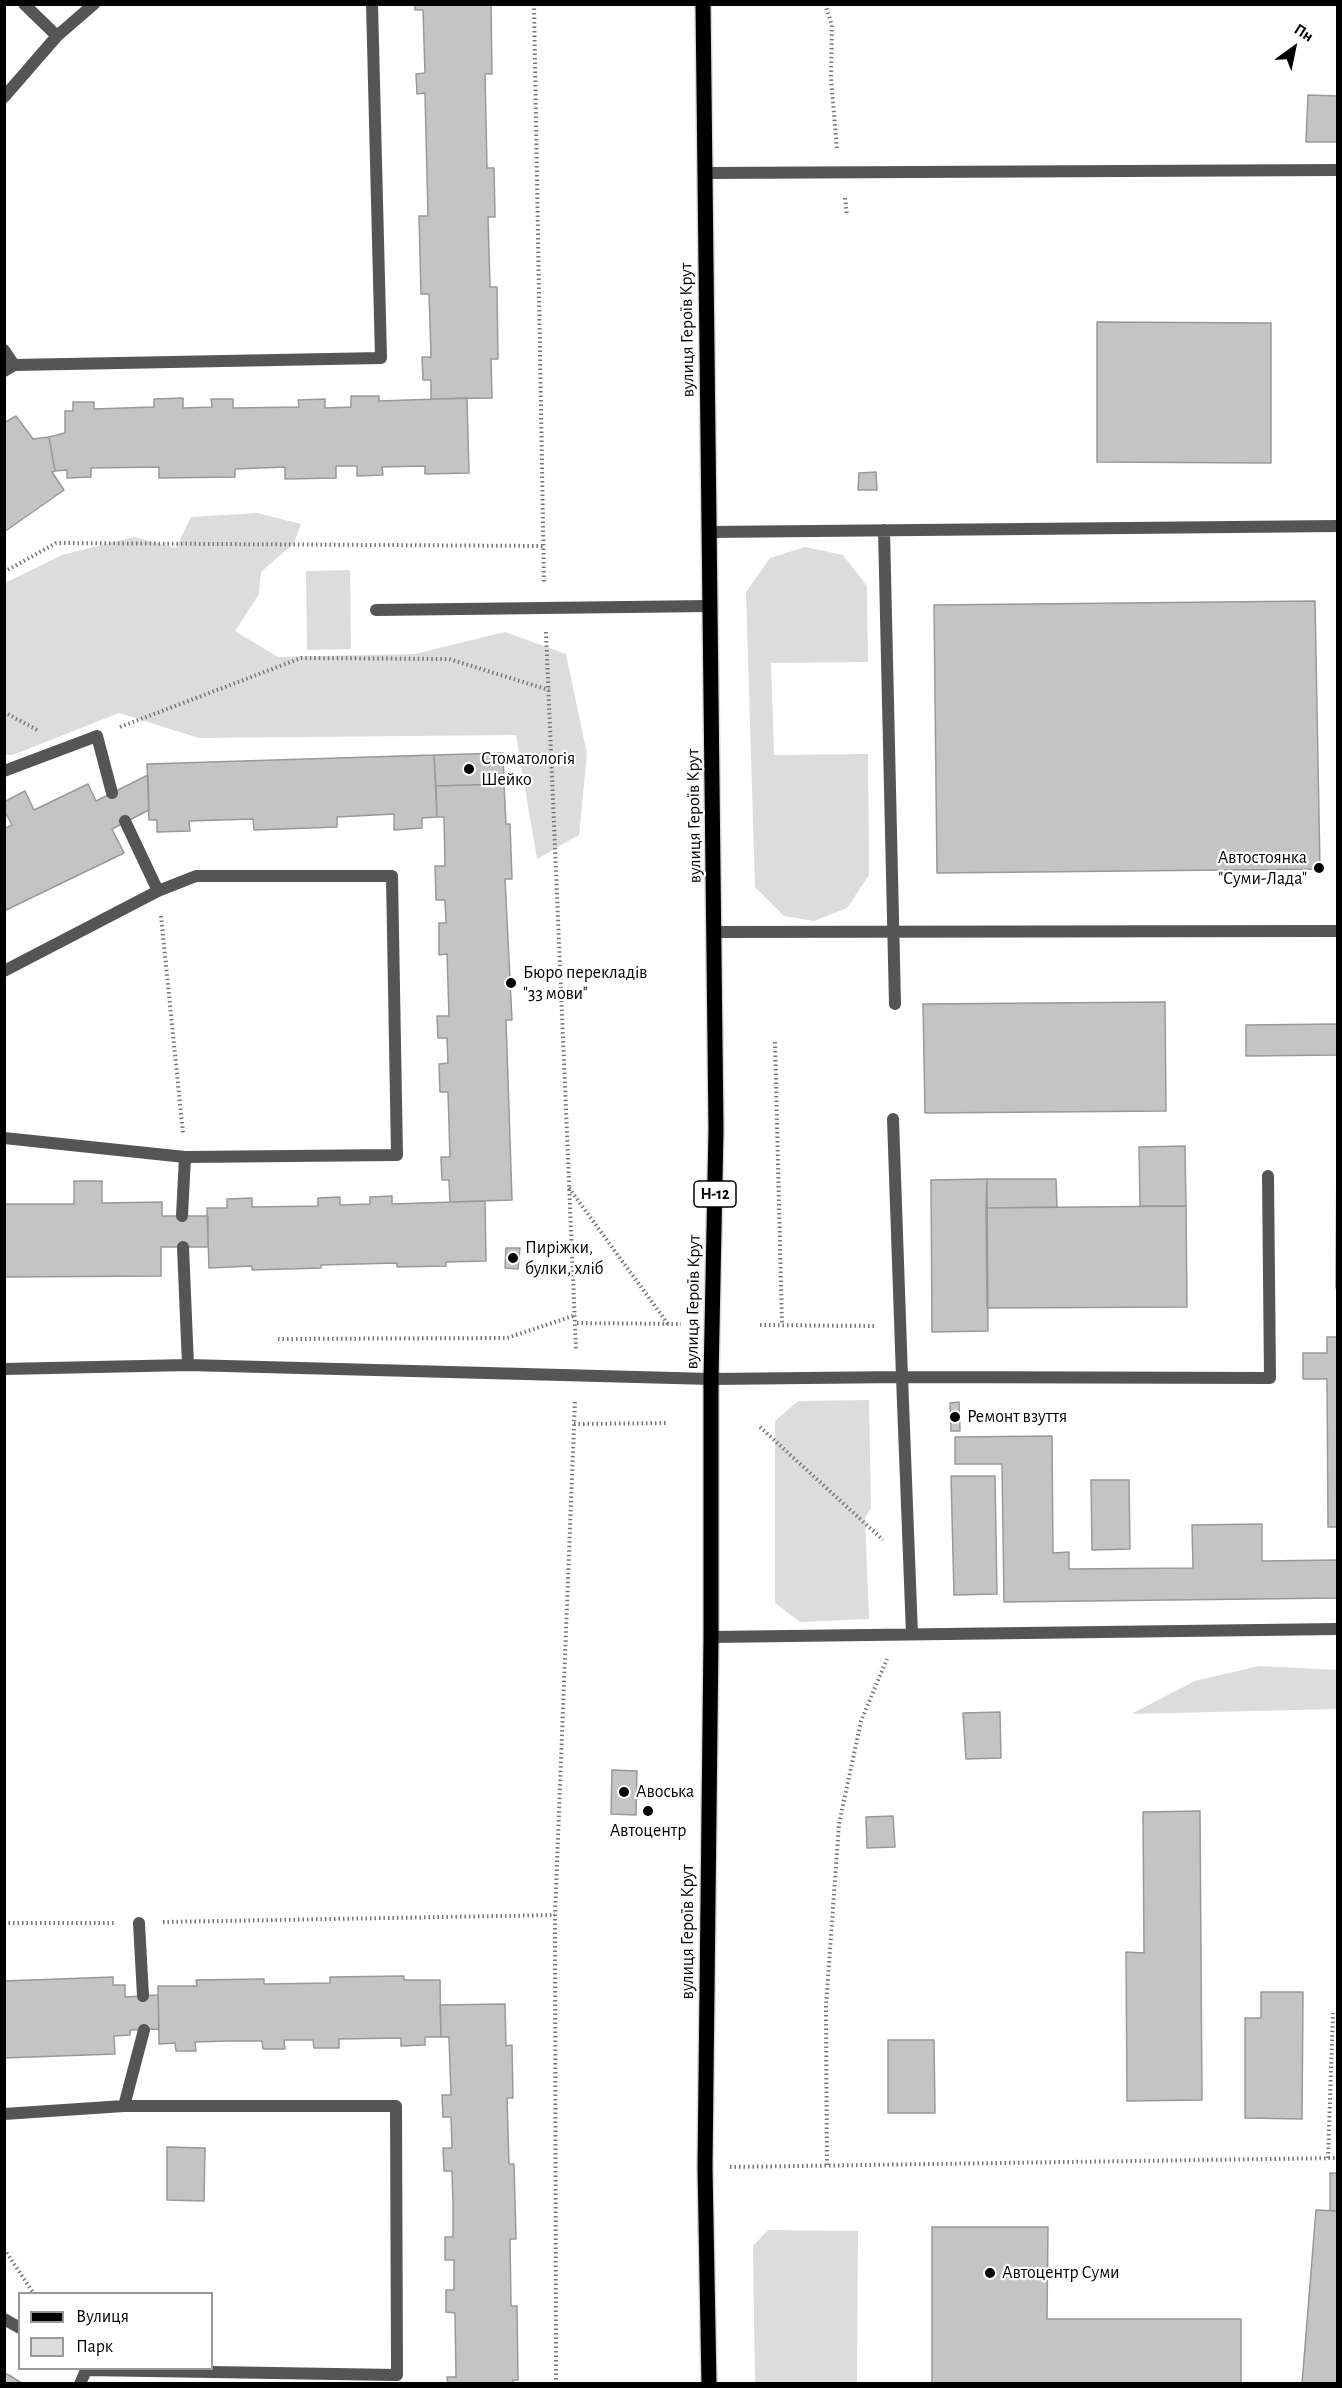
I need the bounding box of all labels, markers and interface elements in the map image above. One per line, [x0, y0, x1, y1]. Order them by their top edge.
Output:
north arrow [1264, 18, 1324, 78]
text: Пн [1291, 21, 1316, 45]
street label: вулиця Героїв Крут [675, 262, 699, 398]
place label: Стоматологія Шейко [481, 748, 575, 790]
street label: вулиця Героїв Крут [682, 748, 706, 884]
marker: Стоматологія Шейко [462, 762, 476, 776]
place label: Автостоянка "Суми-Лада" [1218, 847, 1307, 890]
marker: Автостоянка "Суми-Лада" [1312, 861, 1326, 875]
place label: Бюро перекладів "33 мови" [523, 962, 647, 1004]
marker: Бюро перекладів "33 мови" [504, 976, 518, 990]
road number: Н-12 [694, 1181, 736, 1207]
street label: вулиця Героїв Крут [681, 1234, 705, 1370]
place label: Пиріжки, булки, хліб [525, 1237, 603, 1280]
marker: Пиріжки, булки, хліб [506, 1251, 520, 1265]
place label: Ремонт взуття [967, 1406, 1067, 1428]
marker: Ремонт взуття [948, 1410, 962, 1424]
place label: Авоська [636, 1781, 694, 1803]
marker: Авоська [617, 1785, 631, 1799]
marker: Автоцентр [641, 1804, 655, 1818]
place label: Автоцентр [610, 1820, 686, 1842]
street label: вулиця Героїв Крут [677, 1865, 699, 1999]
place label: Автоцентр Суми [1002, 2262, 1120, 2284]
marker: Автоцентр Суми [983, 2266, 997, 2280]
legend [18, 2292, 213, 2370]
text: Вулиця [76, 2308, 129, 2326]
text: Парк [76, 2338, 113, 2356]

